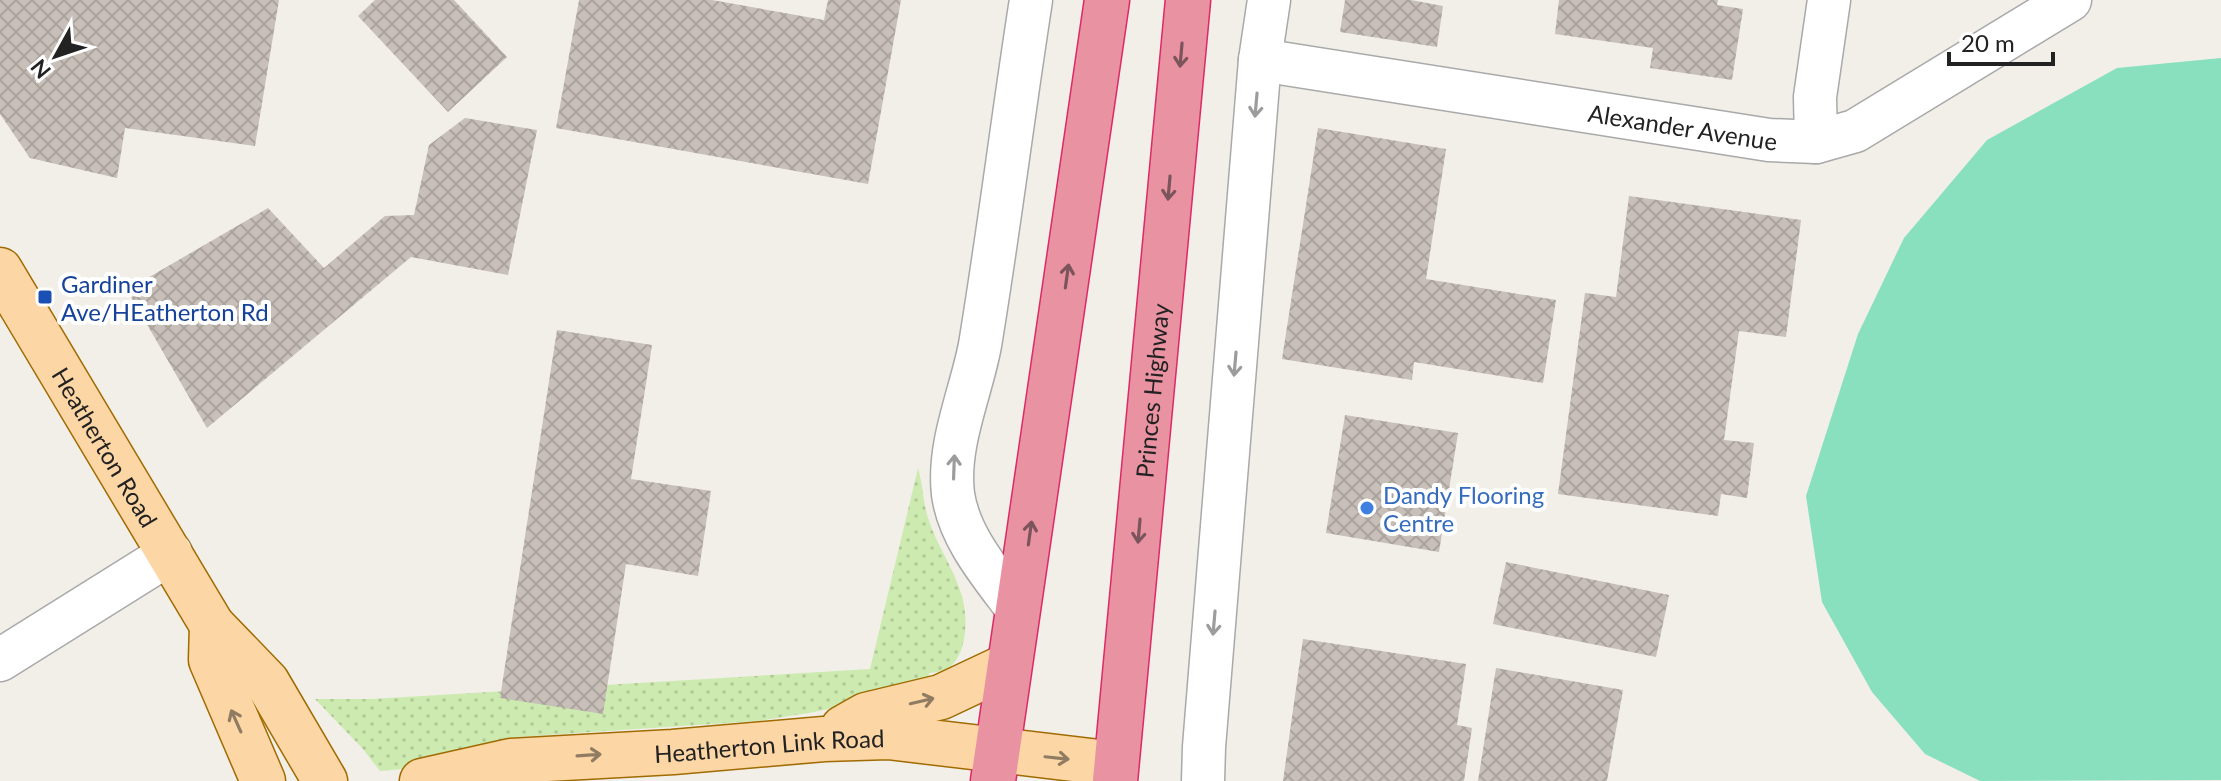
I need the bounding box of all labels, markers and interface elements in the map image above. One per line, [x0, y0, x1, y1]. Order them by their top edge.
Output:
north arrow [16, 16, 96, 96]
scale bar [1949, 16, 2053, 66]
text: 20 m [1961, 28, 2015, 57]
one-way arrow [1173, 41, 1188, 68]
text: N [25, 54, 56, 84]
one-way arrow [1249, 91, 1264, 118]
street label: Alexander Avenue [1586, 97, 1778, 155]
one-way arrow [1161, 174, 1176, 201]
one-way arrow [1060, 264, 1075, 289]
place label: Gardiner Ave/HEatherton Rd [61, 269, 269, 326]
marker: Gardiner Ave/HEatherton Rd [36, 288, 54, 306]
street label: Princes Highway [1129, 302, 1174, 479]
one-way arrow [1227, 350, 1242, 377]
street label: Heatherton Road [47, 362, 164, 532]
one-way arrow [947, 454, 962, 481]
place label: Dandy Flooring Centre [1383, 480, 1544, 537]
marker: Dandy Flooring Centre [1358, 499, 1376, 517]
one-way arrow [1131, 517, 1146, 544]
one-way arrow [1023, 521, 1038, 546]
one-way arrow [1206, 609, 1221, 636]
one-way arrow [909, 693, 934, 708]
one-way arrow [228, 709, 243, 733]
street label: Heatherton Link Road [653, 723, 885, 768]
one-way arrow [575, 747, 602, 762]
one-way arrow [1043, 750, 1070, 765]

